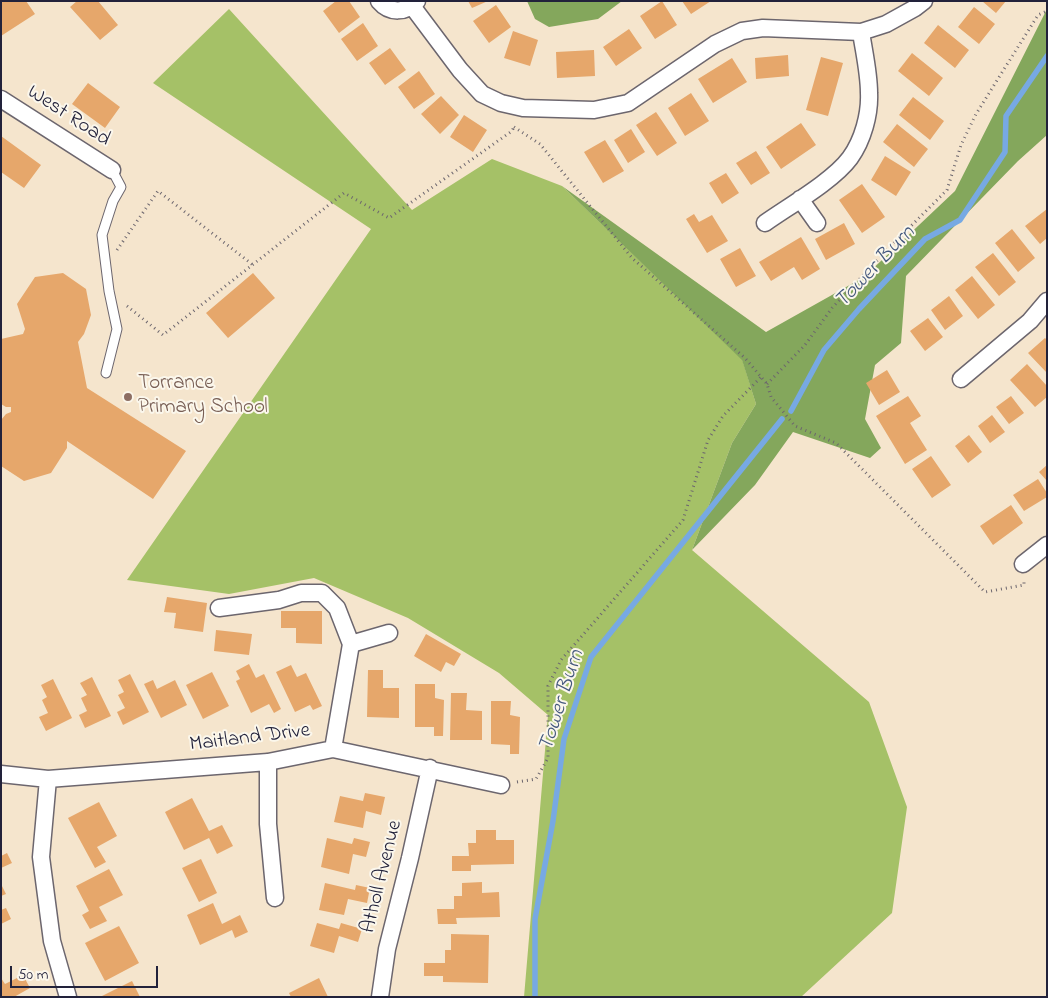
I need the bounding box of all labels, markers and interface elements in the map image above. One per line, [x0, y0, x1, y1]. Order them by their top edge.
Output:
street label: West Road [22, 81, 114, 153]
water label: Tower Burn [830, 221, 922, 315]
place label: Torrance Primary School [138, 372, 268, 422]
marker: Torrance Primary School [122, 391, 134, 403]
water label: Tower Burn [534, 647, 592, 755]
street label: Maitland Drive [188, 719, 312, 759]
street label: Atholl Avenue [357, 818, 409, 936]
scale bar [12, 956, 160, 988]
text: 50 m [18, 964, 48, 986]

